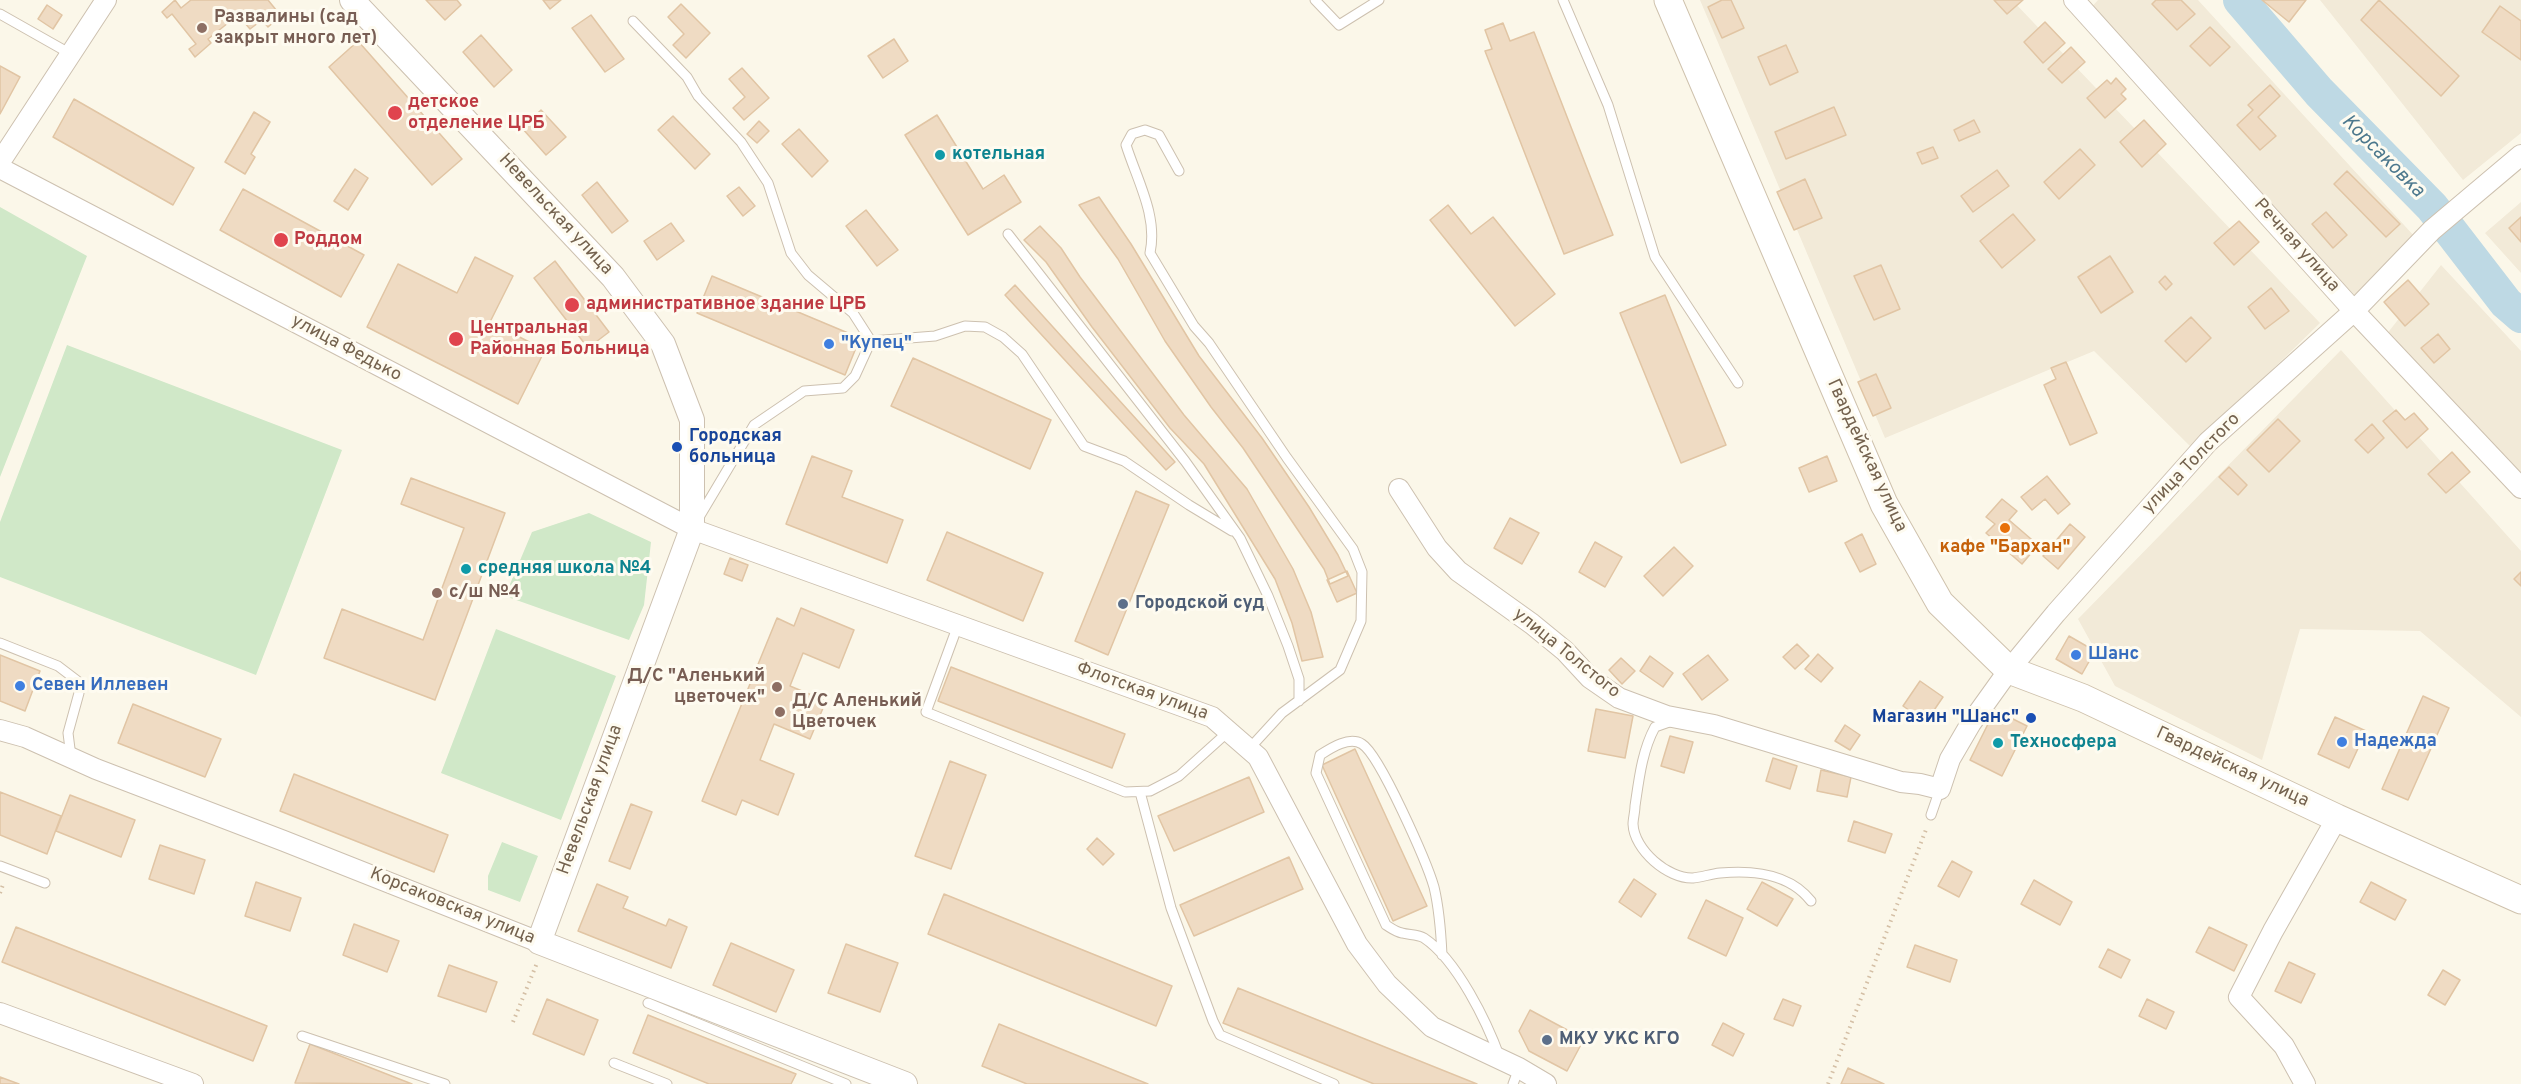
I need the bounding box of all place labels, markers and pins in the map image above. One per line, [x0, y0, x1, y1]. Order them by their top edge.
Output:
place label: Развалины (сад закрыт много лет) [214, 7, 377, 50]
marker: Развалины (сад закрыт много лет) [195, 21, 209, 35]
place label: детское отделение ЦРБ [408, 92, 545, 134]
marker: детское отделение ЦРБ [386, 104, 404, 122]
place label: котельная [952, 144, 1045, 166]
marker: котельная [933, 148, 947, 162]
place label: Роддом [294, 229, 362, 251]
marker: Роддом [272, 231, 290, 249]
place label: административное здание ЦРБ [586, 294, 866, 316]
marker: административное здание ЦРБ [563, 296, 581, 314]
place label: Центральная Районная Больница [470, 318, 650, 360]
marker: Центральная Районная Больница [447, 330, 465, 348]
place label: "Купец" [841, 333, 912, 355]
marker: "Купец" [822, 337, 836, 351]
place label: Городская больница [689, 426, 782, 468]
marker: Городская больница [670, 440, 684, 454]
marker: кафе "Бархан" [1998, 521, 2012, 535]
place label: кафе "Бархан" [1940, 537, 2070, 559]
place label: средняя школа №4 [478, 558, 651, 580]
marker: средняя школа №4 [459, 562, 473, 576]
place label: с/ш №4 [449, 582, 520, 604]
marker: с/ш №4 [430, 586, 444, 600]
place label: Городской суд [1135, 593, 1264, 615]
marker: Городской суд [1116, 597, 1130, 611]
place label: Шанс [2088, 644, 2139, 666]
marker: Шанс [2069, 648, 2083, 662]
place label: Д/С "Аленький цветочек" [627, 666, 765, 708]
place label: Севен Иллевен [32, 675, 169, 697]
marker: Севен Иллевен [13, 679, 27, 693]
marker: Д/С "Аленький цветочек" [770, 680, 784, 694]
place label: Д/С Аленький Цветочек [792, 691, 922, 734]
marker: Д/С Аленький Цветочек [773, 705, 787, 719]
place label: Магазин "Шанс" [1872, 707, 2019, 729]
marker: Магазин "Шанс" [2024, 711, 2038, 725]
place label: Надежда [2354, 731, 2437, 753]
place label: Техносфера [2010, 732, 2117, 754]
marker: Надежда [2335, 735, 2349, 749]
marker: Техносфера [1991, 736, 2005, 750]
place label: МКУ УКС КГО [1559, 1029, 1680, 1051]
marker: МКУ УКС КГО [1540, 1033, 1554, 1047]

